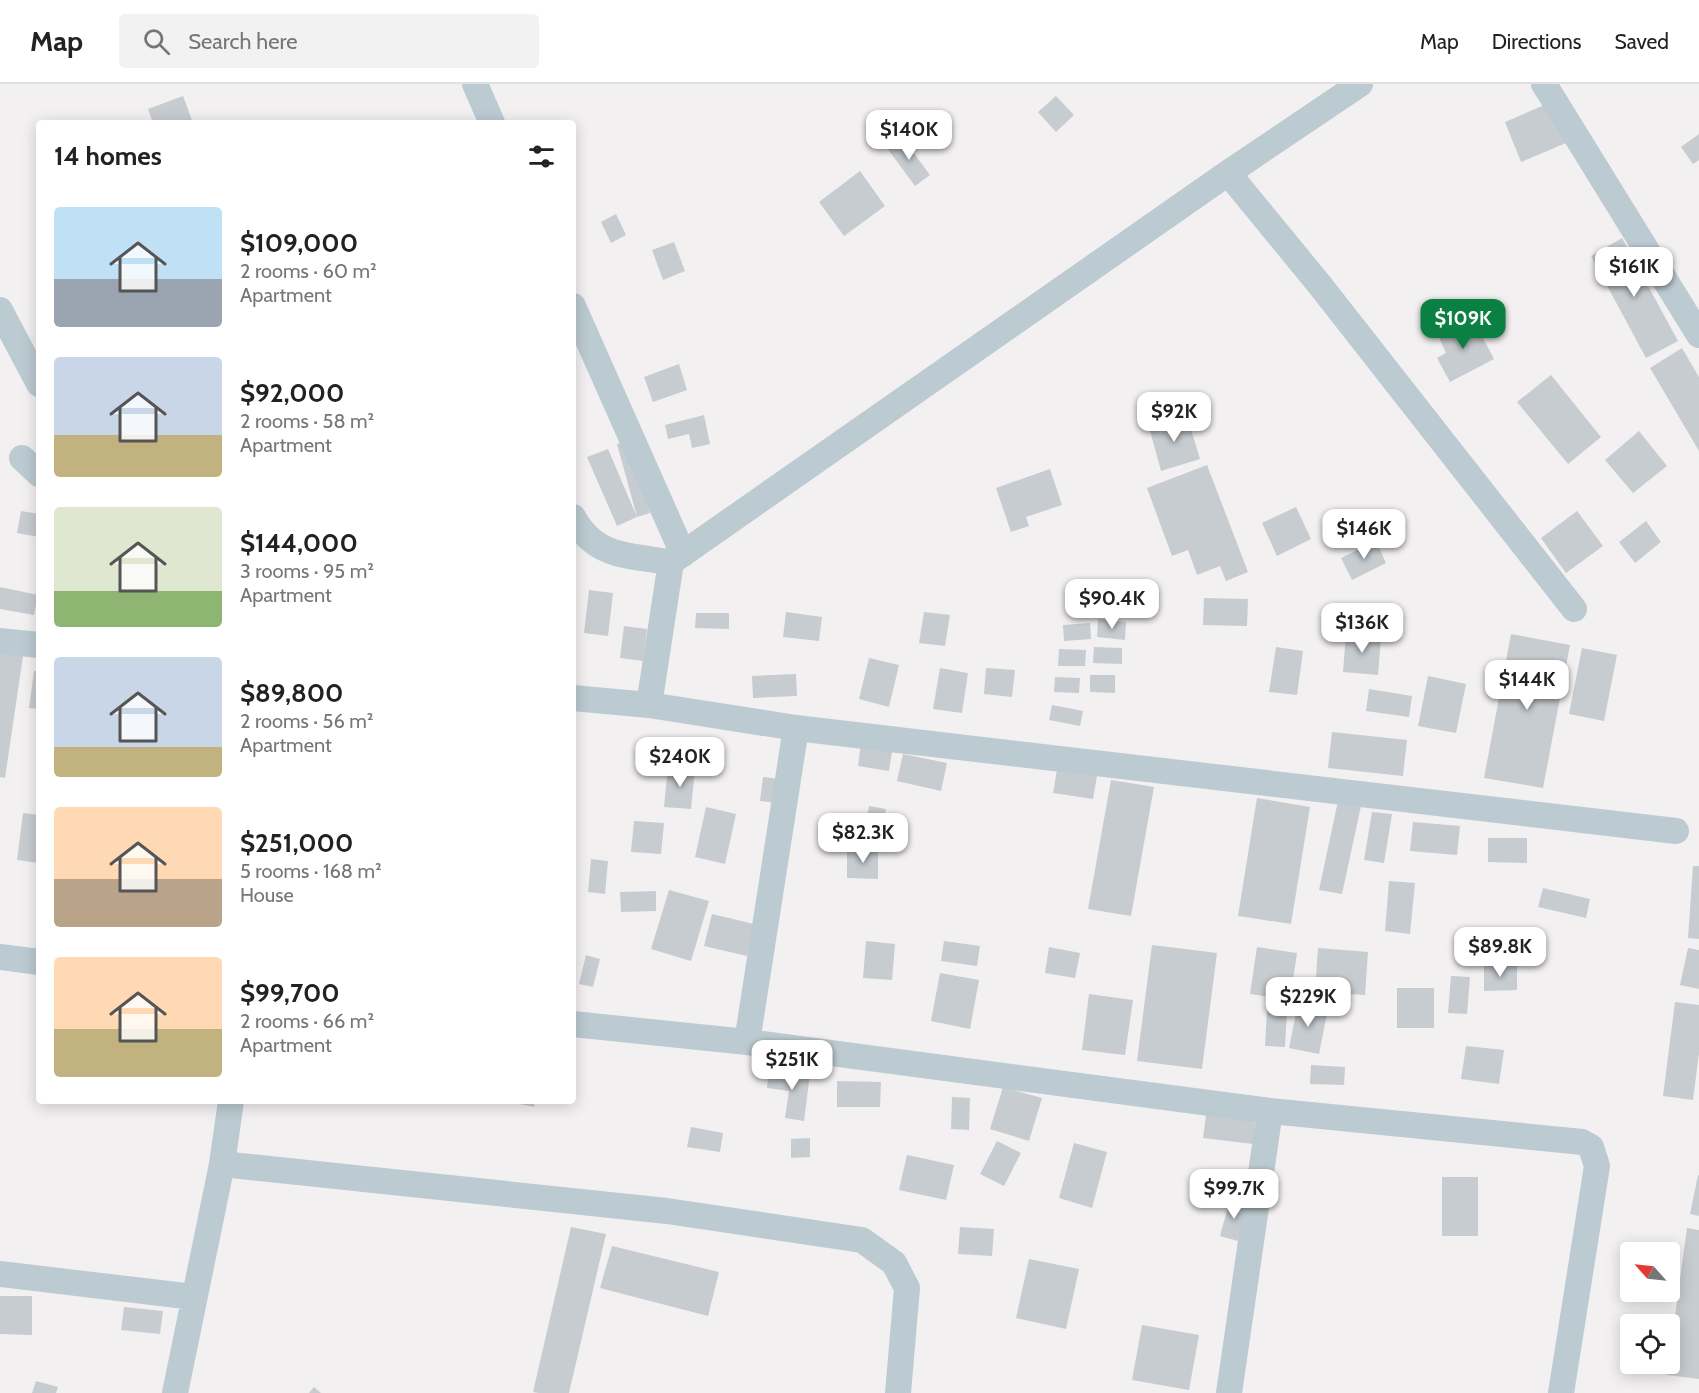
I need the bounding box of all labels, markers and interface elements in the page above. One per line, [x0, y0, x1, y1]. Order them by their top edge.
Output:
search box [119, 14, 539, 68]
text: Map [30, 24, 83, 58]
icon: search [140, 25, 173, 58]
text: Search here [188, 28, 297, 55]
text: Map [1420, 29, 1459, 54]
text: Directions [1492, 29, 1581, 54]
text: Saved [1614, 29, 1669, 54]
pin: $140K [867, 110, 951, 161]
text: $140K [880, 117, 938, 141]
text: 14 homes [54, 140, 162, 172]
icon: filters [525, 140, 558, 173]
text: $109,000 [240, 227, 358, 259]
icon: home [102, 231, 174, 303]
pin: $161K [1592, 247, 1676, 298]
text: $161K [1609, 254, 1659, 278]
text: 2 rooms · 60 m² [240, 259, 377, 283]
text: Apartment [240, 283, 332, 307]
pin: $109K [1421, 299, 1505, 350]
text: $109K [1435, 306, 1491, 330]
text: $92,000 [240, 377, 344, 409]
icon: home [102, 381, 174, 453]
pin: $92K [1138, 392, 1210, 443]
text: $92K [1151, 399, 1197, 423]
text: 2 rooms · 58 m² [240, 409, 374, 433]
text: Apartment [240, 433, 332, 457]
pin: $146K [1322, 509, 1406, 560]
text: $146K [1336, 516, 1392, 540]
text: $144,000 [240, 527, 358, 559]
icon: home [102, 531, 174, 603]
text: 3 rooms · 95 m² [240, 559, 374, 583]
pin: $90.4K [1063, 579, 1161, 630]
text: Apartment [240, 583, 332, 607]
text: $90.4K [1079, 586, 1145, 610]
pin: $136K [1320, 603, 1404, 654]
text: $136K [1335, 610, 1389, 634]
pin: $144K [1485, 660, 1569, 711]
text: $144K [1499, 667, 1555, 691]
text: $89,800 [240, 677, 343, 709]
icon: home [102, 681, 174, 753]
text: 2 rooms · 56 m² [240, 709, 373, 733]
text: Apartment [240, 733, 332, 757]
pin: $240K [638, 737, 722, 788]
text: $240K [649, 744, 711, 768]
pin: $82.3K [814, 813, 912, 864]
text: $82.3K [832, 820, 894, 844]
text: $251,000 [240, 827, 353, 859]
icon: home [102, 831, 174, 903]
text: 5 rooms · 168 m² [240, 859, 382, 883]
text: House [240, 883, 294, 907]
pin: $89.8K [1451, 927, 1549, 978]
text: $89.8K [1468, 934, 1532, 958]
text: $99,700 [240, 977, 340, 1009]
pin: $229K [1266, 977, 1350, 1028]
icon: home [102, 981, 174, 1053]
text: $229K [1280, 984, 1336, 1008]
text: 2 rooms · 66 m² [240, 1009, 374, 1033]
text: Apartment [240, 1033, 332, 1057]
pin: $251K [750, 1040, 834, 1091]
text: $251K [766, 1047, 818, 1071]
pin: $99.7K [1185, 1169, 1283, 1220]
text: $99.7K [1204, 1176, 1264, 1200]
north arrow [1620, 1242, 1680, 1302]
map controls [1620, 1242, 1680, 1374]
button: locate [1620, 1314, 1680, 1374]

